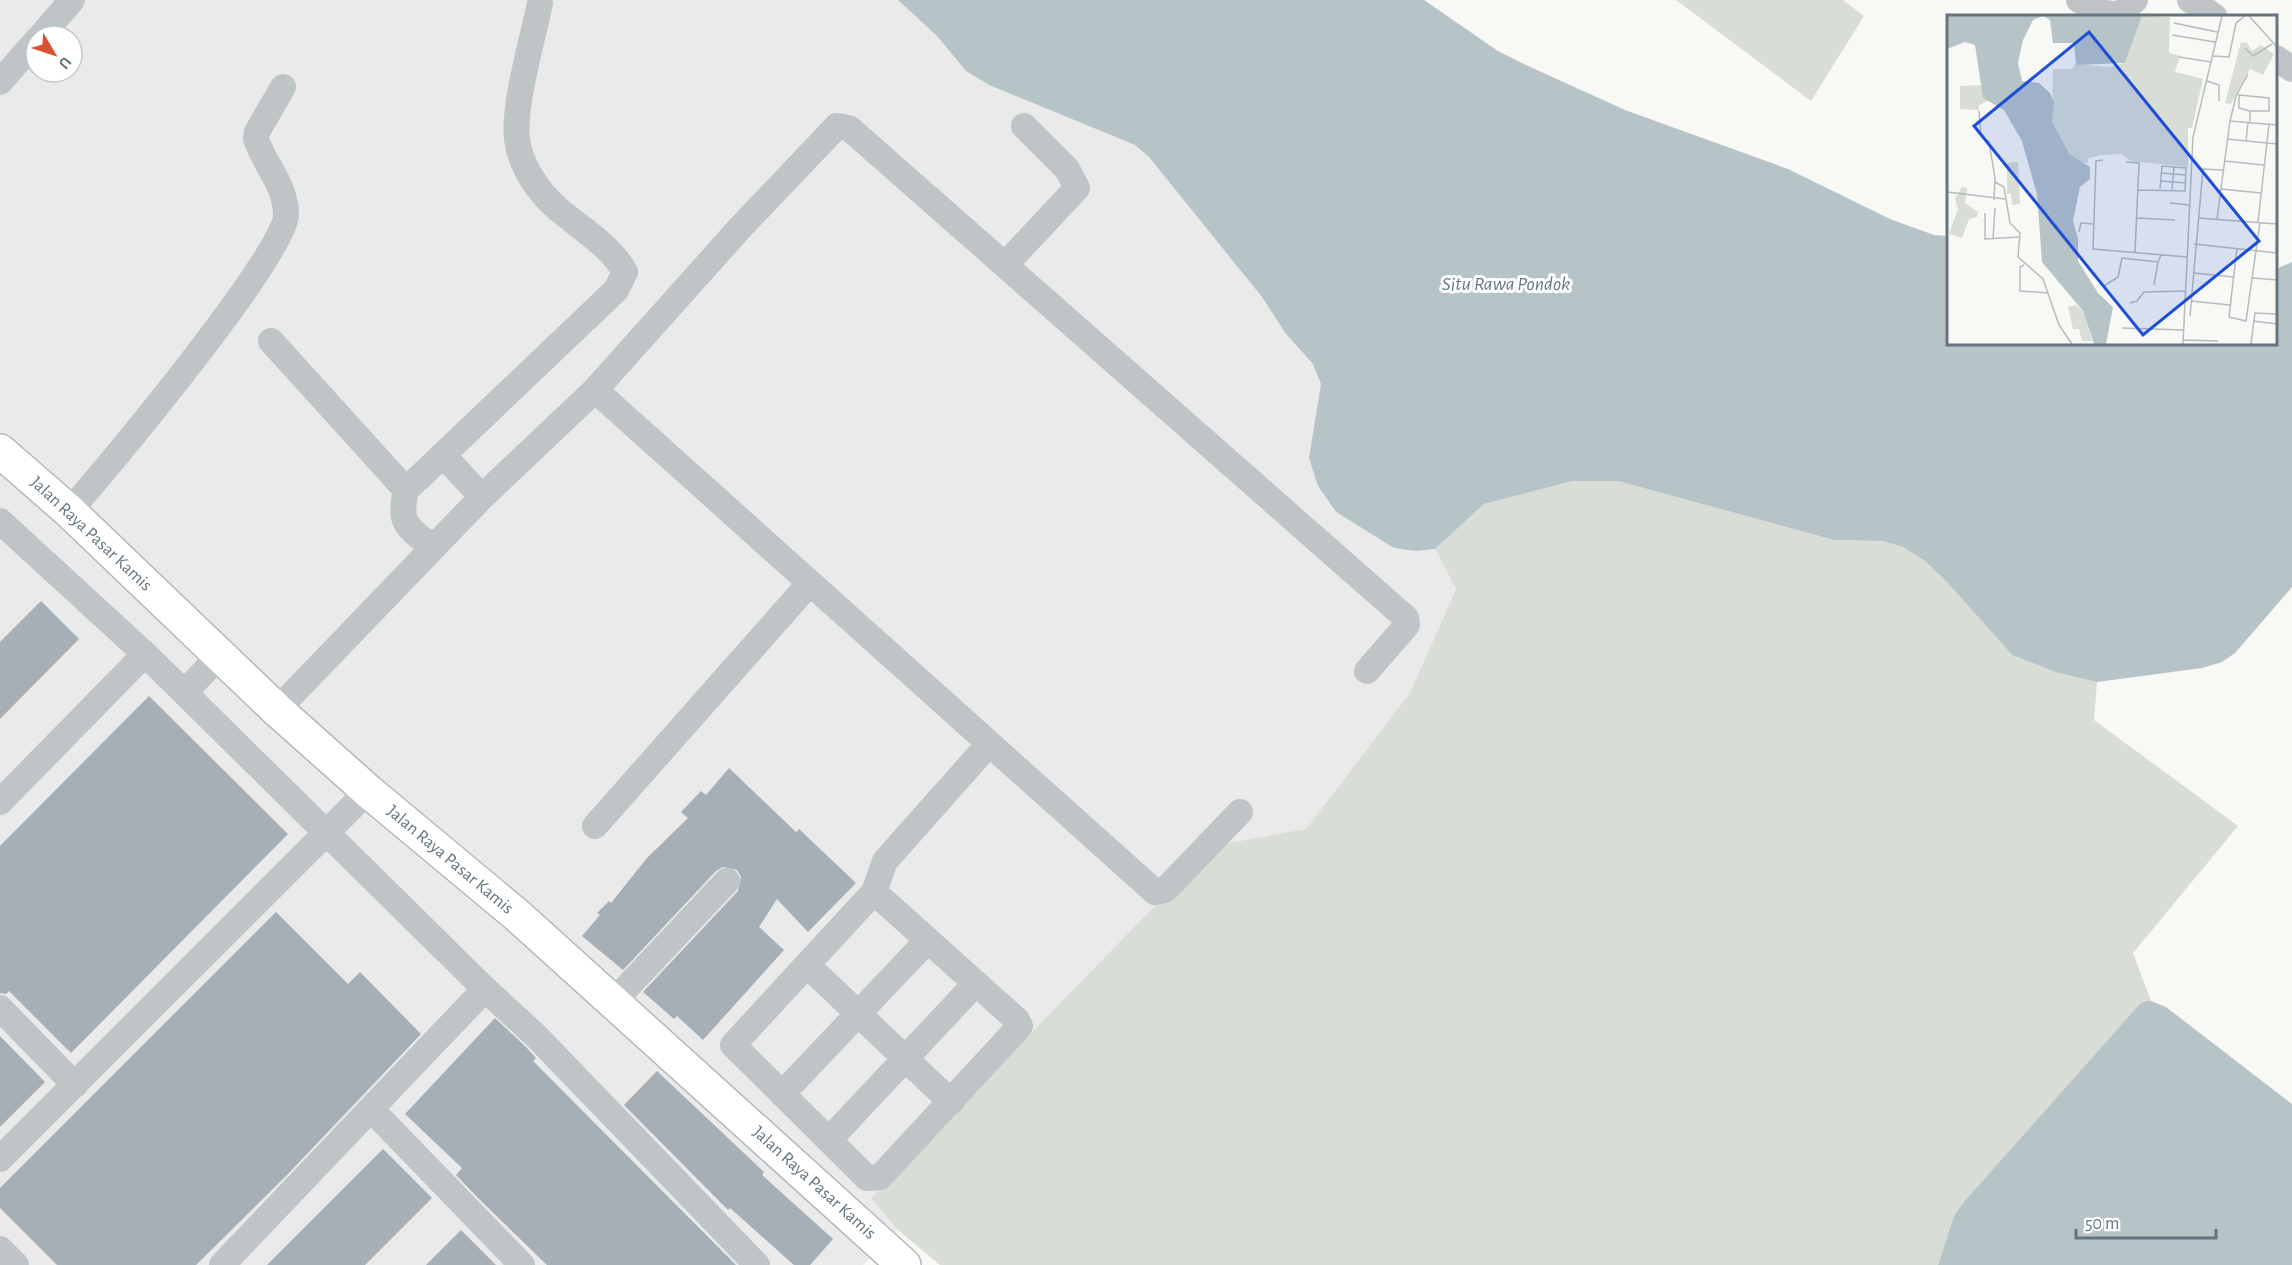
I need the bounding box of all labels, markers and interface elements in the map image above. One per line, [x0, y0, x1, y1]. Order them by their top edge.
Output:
inset map [1947, 15, 2277, 345]
north arrow [24, 24, 84, 84]
text: U [55, 54, 74, 72]
water label: Situ Rawa Pondok [1442, 274, 1570, 294]
street label: Jalan Raya Pasar Kamis [27, 473, 155, 595]
street label: Jalan Raya Pasar Kamis [383, 802, 517, 918]
street label: Jalan Raya Pasar Kamis [749, 1123, 879, 1243]
scale bar [2076, 1202, 2216, 1240]
text: 50 m [2085, 1215, 2119, 1233]

